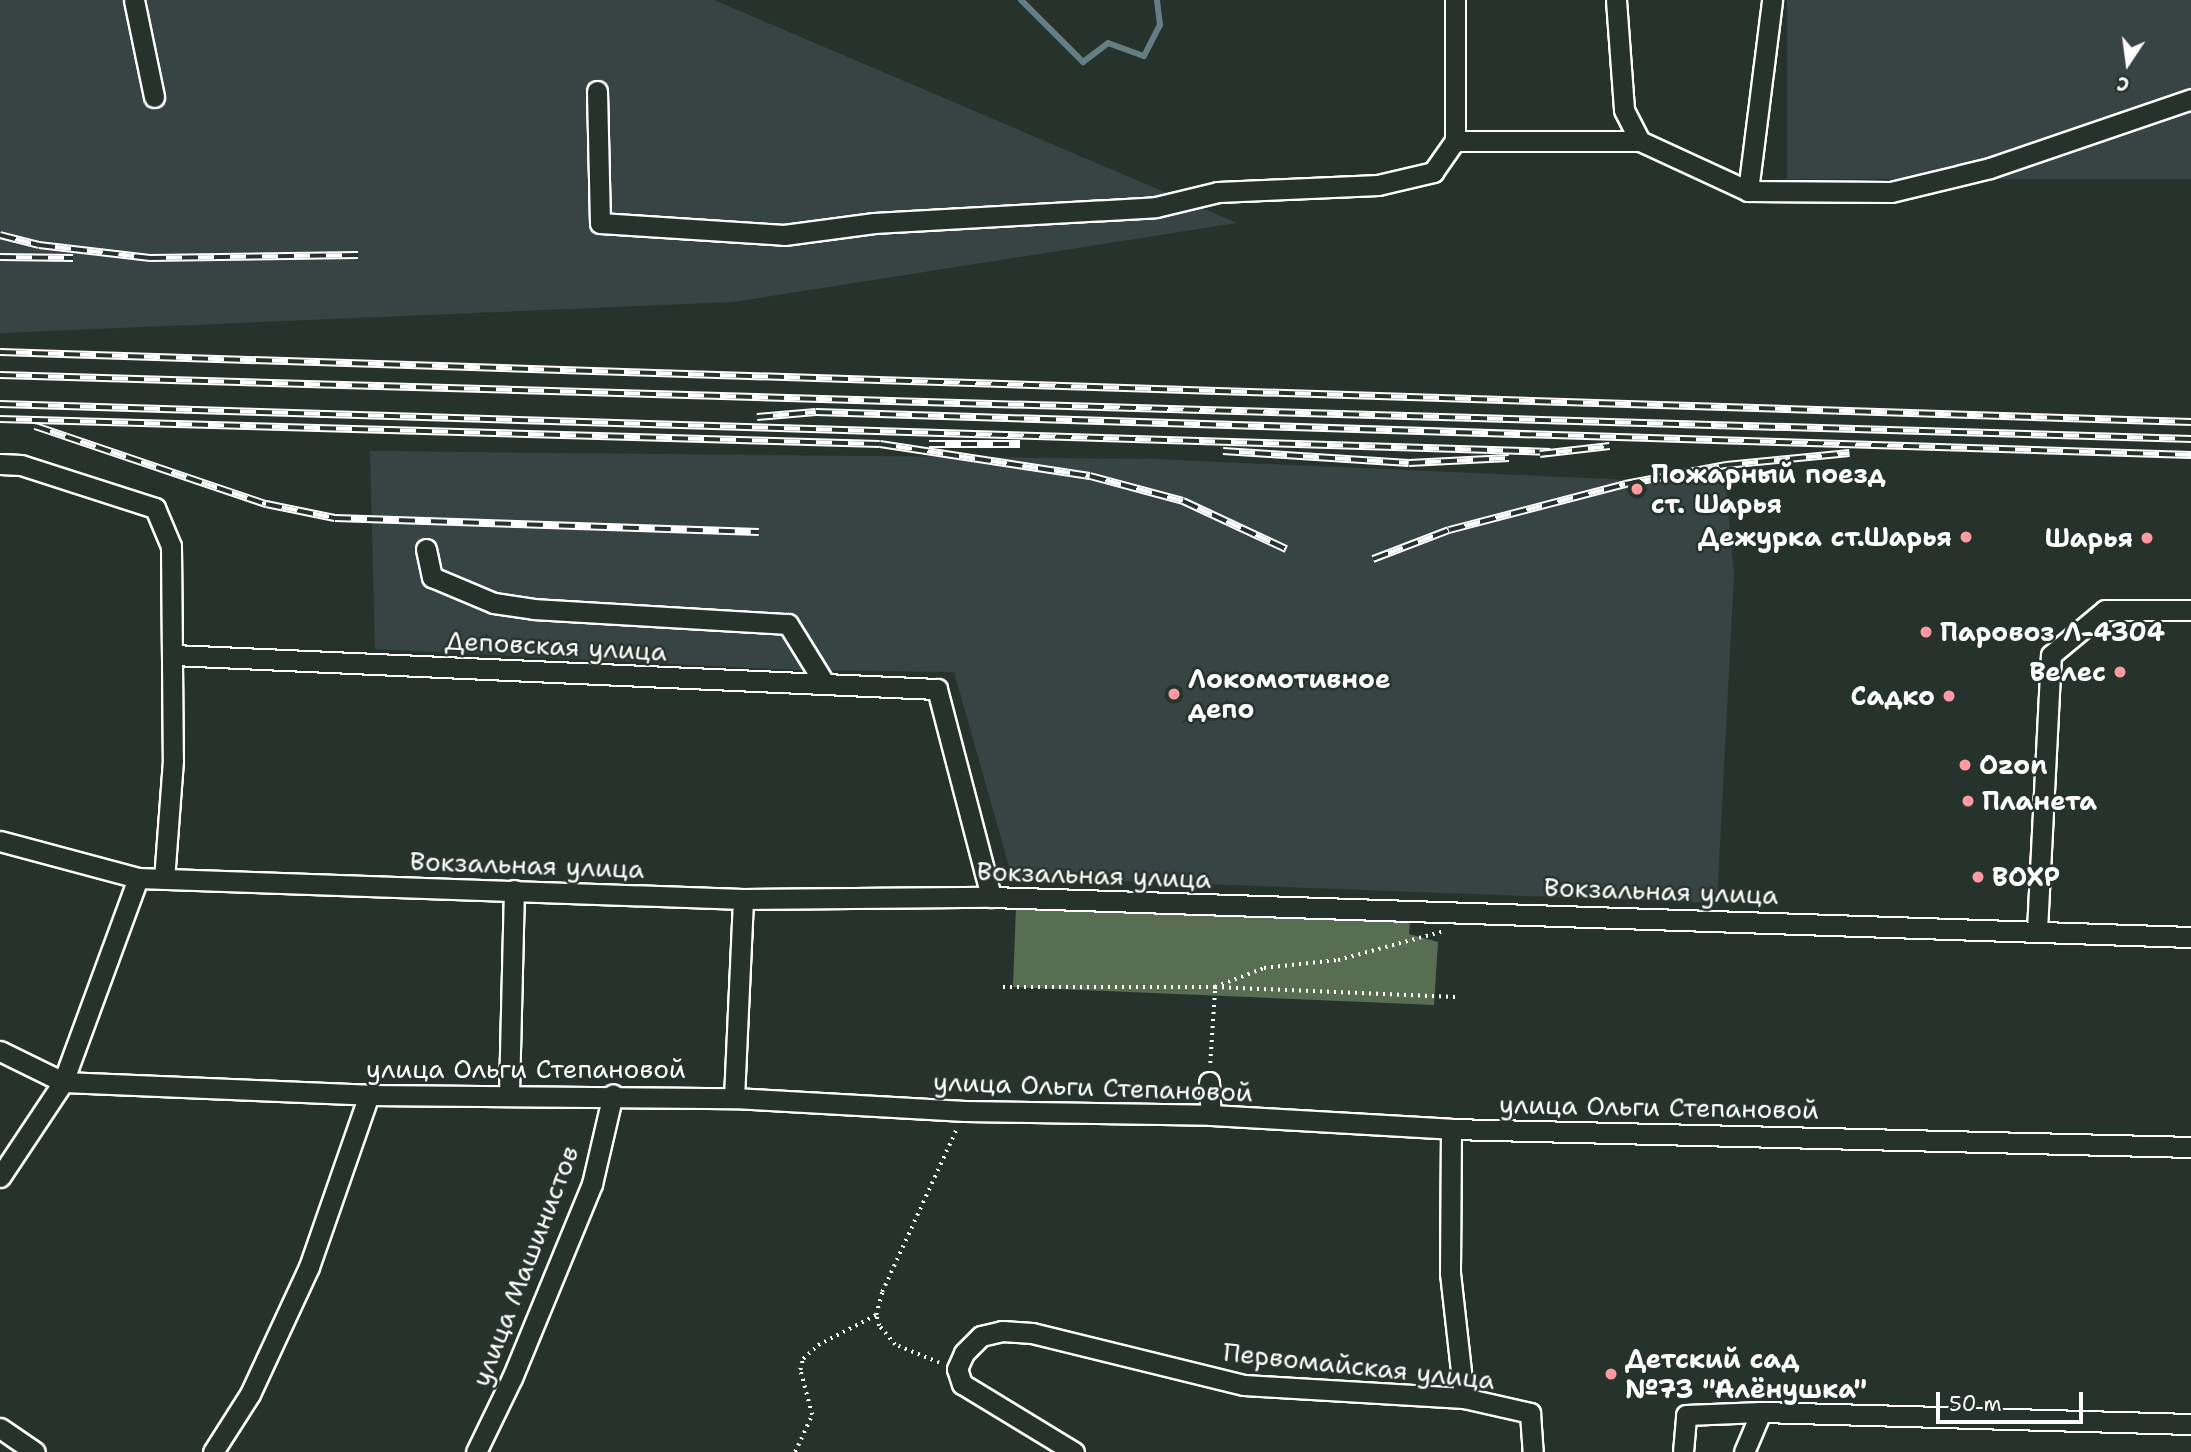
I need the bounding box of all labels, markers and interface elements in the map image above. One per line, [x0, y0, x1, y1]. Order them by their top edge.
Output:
north arrow [2093, 28, 2163, 98]
text: С [2115, 70, 2132, 97]
place label: Пожарный поезд ст. Шарья [1651, 458, 1886, 520]
marker: Пожарный поезд ст. Шарья [1629, 481, 1645, 497]
place label: Дежурка ст.Шарья [1698, 521, 1952, 553]
place label: Шарья [2045, 522, 2133, 554]
marker: Дежурка ст.Шарья [1958, 529, 1974, 545]
marker: Шарья [2139, 530, 2155, 546]
place label: Паровоз Л-4304 [1940, 616, 2165, 648]
marker: Паровоз Л-4304 [1918, 624, 1934, 640]
street label: Деповская улица [444, 625, 668, 667]
place label: Велес [2029, 656, 2106, 688]
place label: Локомотивное депо [1188, 663, 1391, 724]
marker: Велес [2112, 664, 2128, 680]
place label: Садко [1851, 680, 1935, 712]
marker: Локомотивное депо [1166, 686, 1182, 702]
marker: Садко [1941, 688, 1957, 704]
place label: Ozon [1979, 749, 2048, 781]
marker: Ozon [1957, 757, 1973, 773]
place label: Планета [1982, 785, 2097, 817]
marker: Планета [1960, 793, 1976, 809]
street label: Вокзальная улица [409, 845, 645, 885]
street label: Вокзальная улица [976, 855, 1212, 895]
place label: ВОХР [1992, 861, 2060, 893]
marker: ВОХР [1970, 869, 1986, 885]
street label: Вокзальная улица [1543, 871, 1779, 911]
street label: улица Ольги Степановой [366, 1053, 686, 1085]
street label: улица Ольги Степановой [933, 1066, 1253, 1108]
street label: улица Ольги Степановой [1499, 1089, 1819, 1125]
street label: улица Машинистов [465, 1141, 585, 1391]
street label: Первомайская улица [1222, 1336, 1496, 1396]
place label: Детский сад №73 "Алёнушка" [1625, 1343, 1867, 1404]
marker: Детский сад №73 "Алёнушка" [1603, 1366, 1619, 1382]
scale bar [1939, 1378, 2086, 1422]
text: 50 m [1949, 1390, 2002, 1418]

